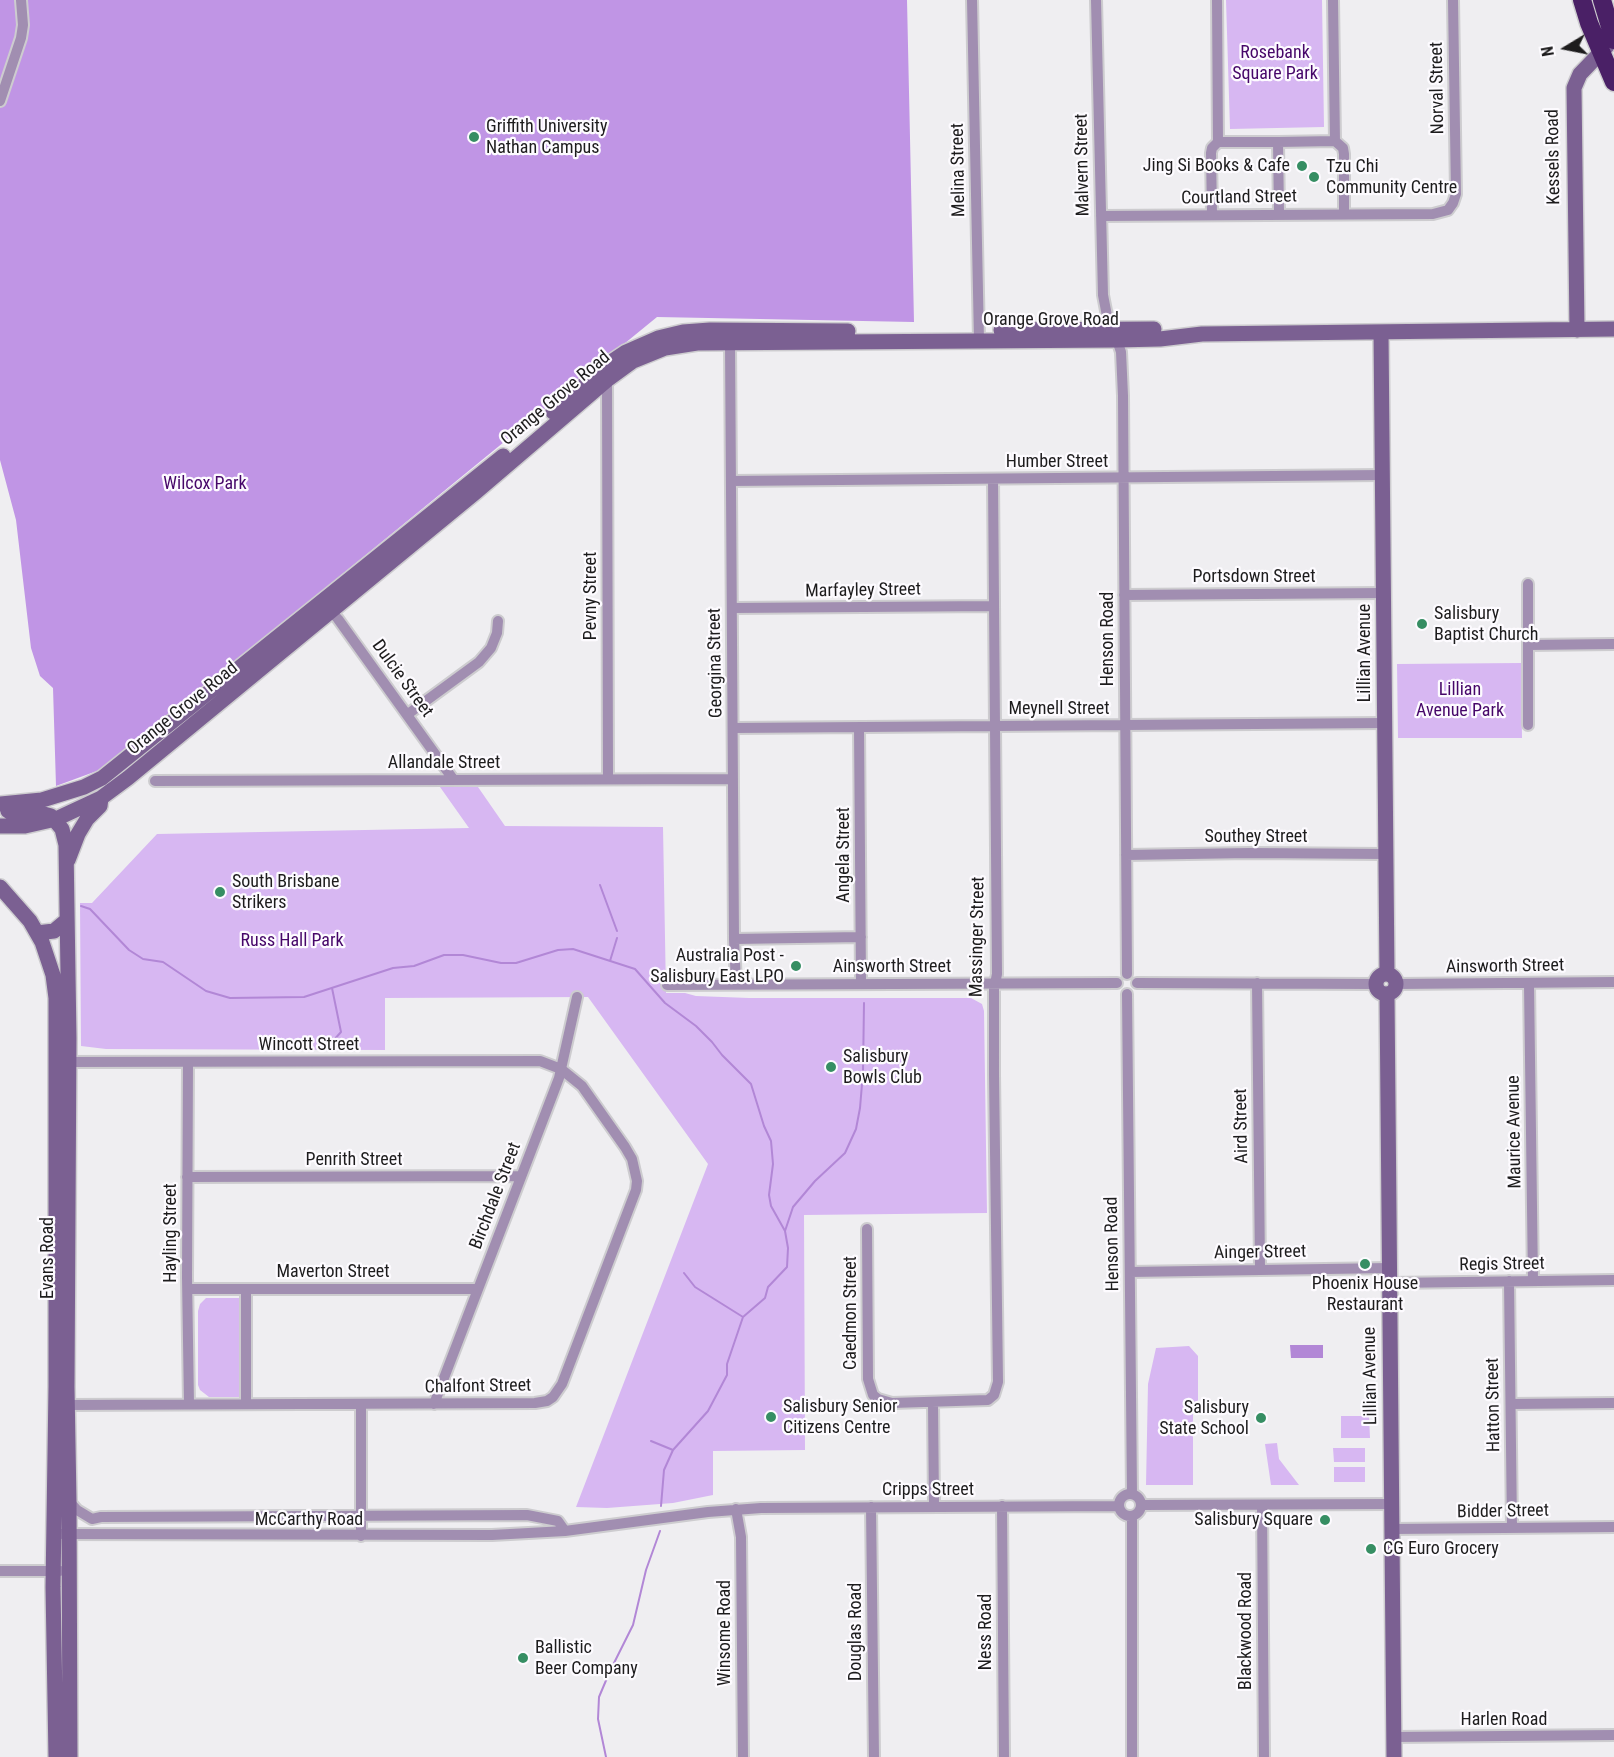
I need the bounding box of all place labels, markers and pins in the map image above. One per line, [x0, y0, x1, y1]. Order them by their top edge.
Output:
place label: Griffith University Nathan Campus [486, 116, 607, 158]
marker: Griffith University Nathan Campus [467, 130, 481, 144]
place label: Jing Si Books & Cafe [1143, 155, 1290, 177]
place label: Tzu Chi Community Centre [1326, 156, 1457, 198]
marker: Jing Si Books & Cafe [1295, 159, 1309, 173]
marker: Tzu Chi Community Centre [1307, 170, 1321, 184]
place label: Salisbury Baptist Church [1434, 603, 1538, 646]
marker: Salisbury Baptist Church [1415, 617, 1429, 631]
place label: South Brisbane Strikers [232, 871, 340, 914]
marker: South Brisbane Strikers [213, 885, 227, 899]
place label: Australia Post - Salisbury East LPO [650, 945, 784, 988]
marker: Australia Post - Salisbury East LPO [789, 959, 803, 973]
place label: Salisbury Bowls Club [843, 1046, 922, 1088]
marker: Salisbury Bowls Club [824, 1060, 838, 1074]
marker: Phoenix House Restaurant [1358, 1257, 1372, 1271]
place label: Phoenix House Restaurant [1312, 1273, 1418, 1316]
place label: Salisbury Senior Citizens Centre [783, 1396, 897, 1438]
place label: Salisbury State School [1159, 1397, 1249, 1440]
marker: Salisbury Senior Citizens Centre [764, 1410, 778, 1424]
marker: Salisbury State School [1254, 1411, 1268, 1425]
place label: Salisbury Square [1194, 1509, 1313, 1531]
marker: Salisbury Square [1318, 1513, 1332, 1527]
place label: CG Euro Grocery [1383, 1538, 1499, 1560]
marker: CG Euro Grocery [1364, 1542, 1378, 1556]
place label: Ballistic Beer Company [535, 1637, 638, 1680]
marker: Ballistic Beer Company [516, 1651, 530, 1665]

